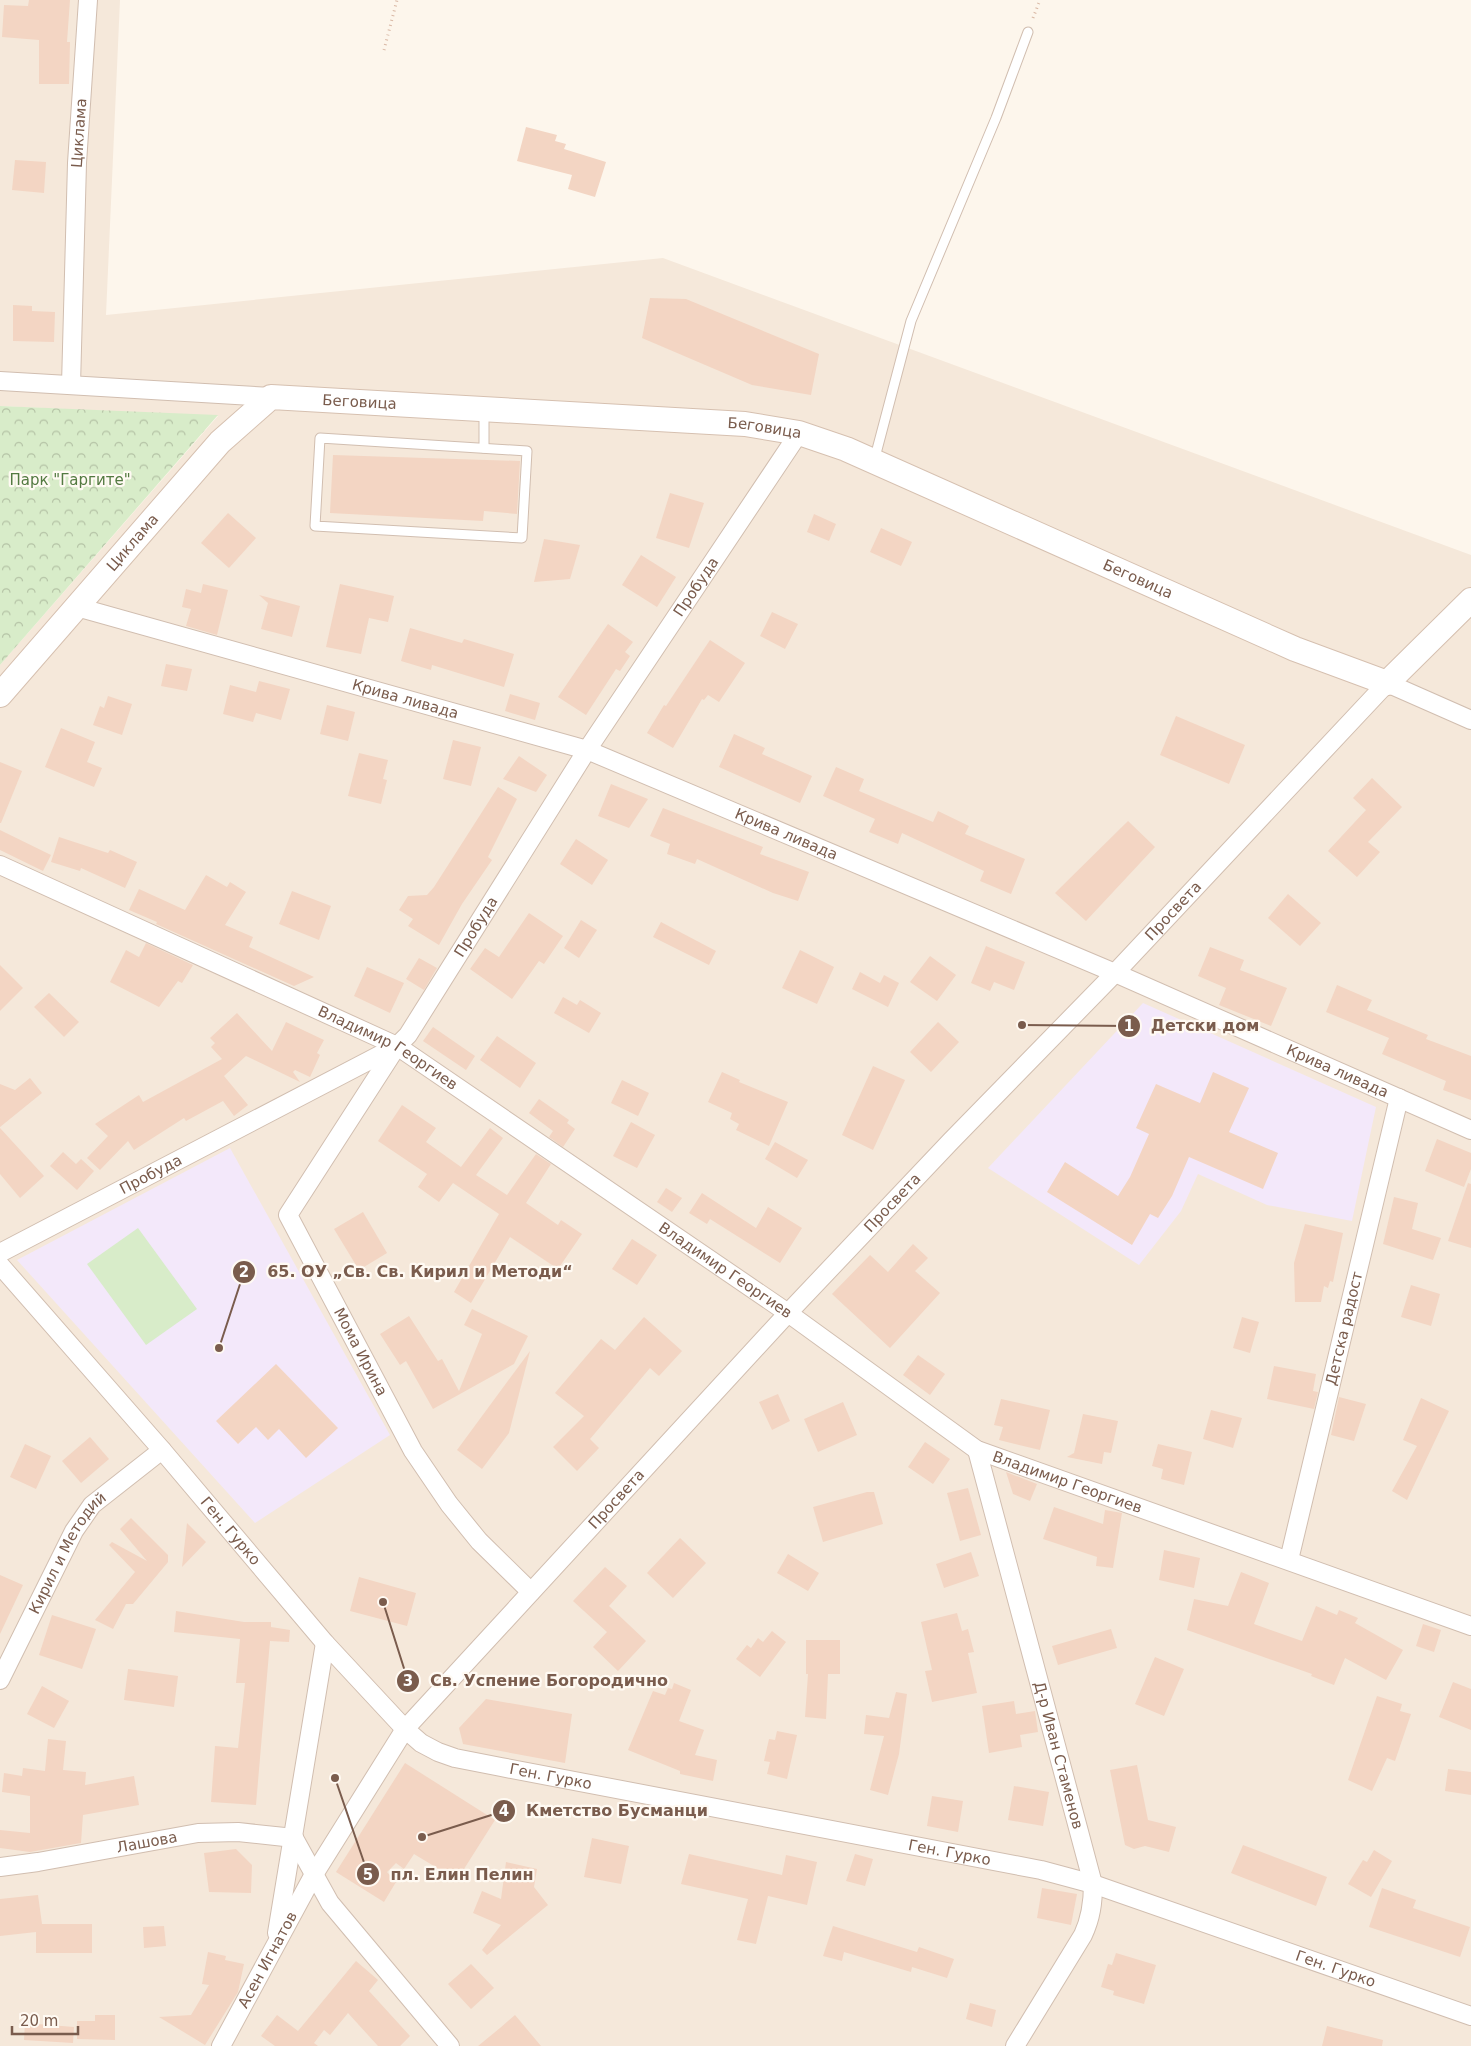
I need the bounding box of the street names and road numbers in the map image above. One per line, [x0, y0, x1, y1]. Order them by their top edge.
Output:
street label: Циклама [68, 98, 90, 169]
street label: Беговица [322, 391, 397, 413]
street label: Беговица [727, 414, 803, 442]
street label: Циклама [103, 510, 162, 575]
street label: Пробуда [670, 554, 722, 620]
street label: Беговица [1100, 556, 1176, 602]
street label: Крива ливада [350, 676, 461, 723]
street label: Крива ливада [732, 805, 840, 864]
street label: Просвета [1141, 878, 1205, 944]
street label: Пробуда [450, 893, 502, 960]
street label: Владимир Георгиев [315, 1002, 461, 1094]
street label: Крива ливада [1284, 1041, 1391, 1101]
street label: Пробуда [117, 1151, 185, 1198]
street label: Просвета [860, 1170, 925, 1236]
street label: Владимир Георгиев [655, 1218, 796, 1322]
street label: Детска радост [1322, 1270, 1366, 1387]
street label: Мома Ирина [330, 1305, 391, 1399]
street label: Владимир Георгиев [990, 1447, 1144, 1517]
street label: Просвета [585, 1466, 648, 1533]
street label: Кирил и Методий [25, 1488, 110, 1617]
street label: Ген. Гурко [197, 1493, 264, 1569]
street label: Д-р Иван Стаменов [1030, 1679, 1087, 1831]
street label: Ген. Гурко [508, 1760, 593, 1793]
street label: Лашова [115, 1828, 179, 1857]
street label: Ген. Гурко [907, 1836, 992, 1869]
street label: Асен Игнатов [234, 1908, 301, 2011]
street label: Ген. Гурко [1293, 1946, 1378, 1991]

